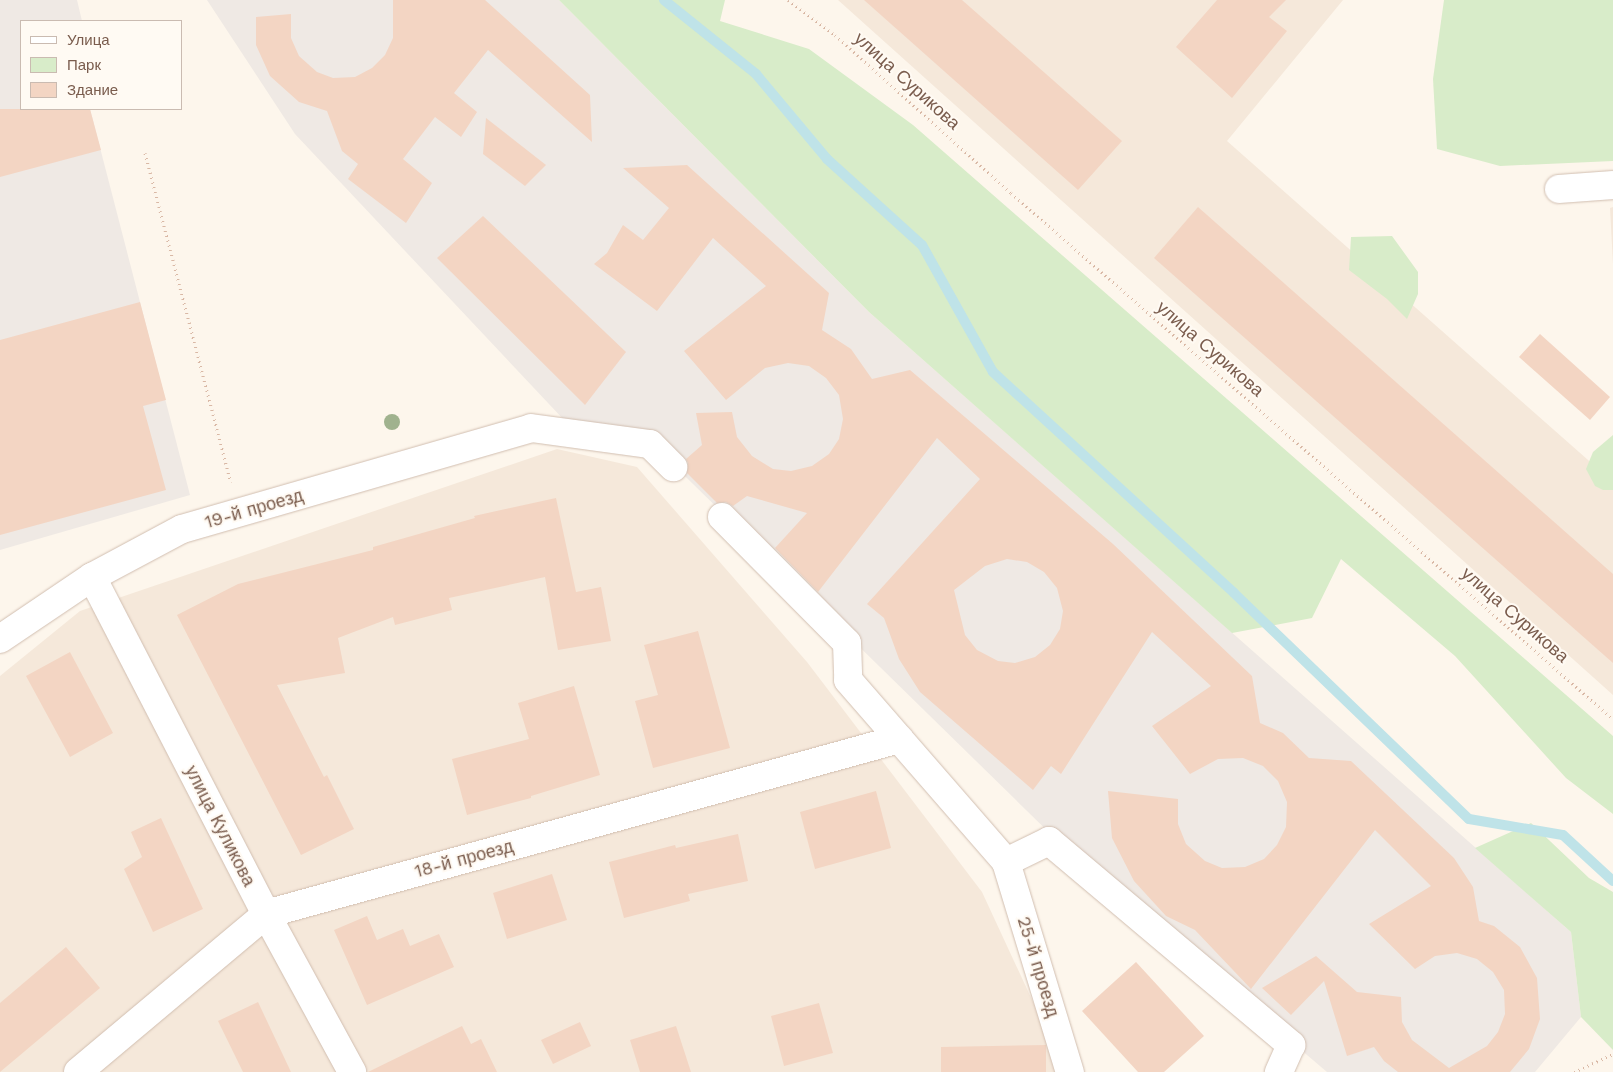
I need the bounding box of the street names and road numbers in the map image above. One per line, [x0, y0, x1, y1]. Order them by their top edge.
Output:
street label: улица Сурикова [850, 28, 964, 134]
street label: улица Сурикова [1152, 297, 1268, 401]
street label: 19-й проезд [202, 485, 306, 533]
street label: улица Сурикова [1457, 563, 1573, 667]
street label: улица Куликова [180, 762, 260, 890]
street label: 18-й проезд [412, 835, 516, 883]
street label: 25-й проезд [1012, 914, 1064, 1020]

